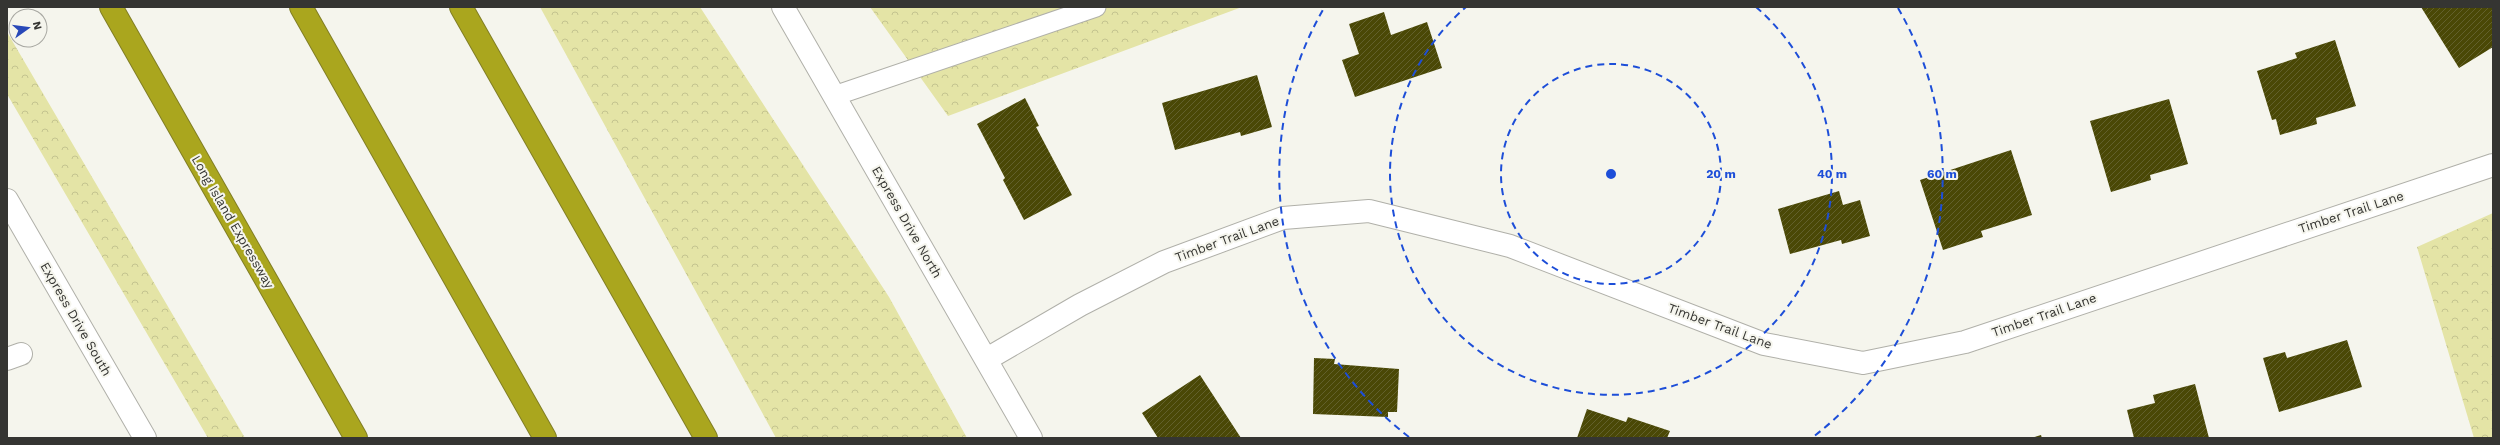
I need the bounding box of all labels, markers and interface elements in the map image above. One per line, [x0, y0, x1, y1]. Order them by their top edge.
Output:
north arrow [8, 8, 48, 48]
text: N [30, 20, 45, 31]
street label: Long Island Expressway [189, 153, 277, 291]
street label: Express Drive North [869, 163, 945, 281]
centre of rings [1604, 167, 1618, 181]
text: 20 m [1706, 167, 1736, 181]
text: 40 m [1817, 167, 1847, 181]
text: 60 m [1927, 167, 1957, 181]
street label: Timber Trail Lane [2296, 188, 2406, 236]
street label: Timber Trail Lane [1173, 213, 1281, 265]
street label: Express Drive South [37, 260, 115, 378]
street label: Timber Trail Lane [1990, 290, 2098, 340]
street label: Timber Trail Lane [1666, 300, 1774, 352]

